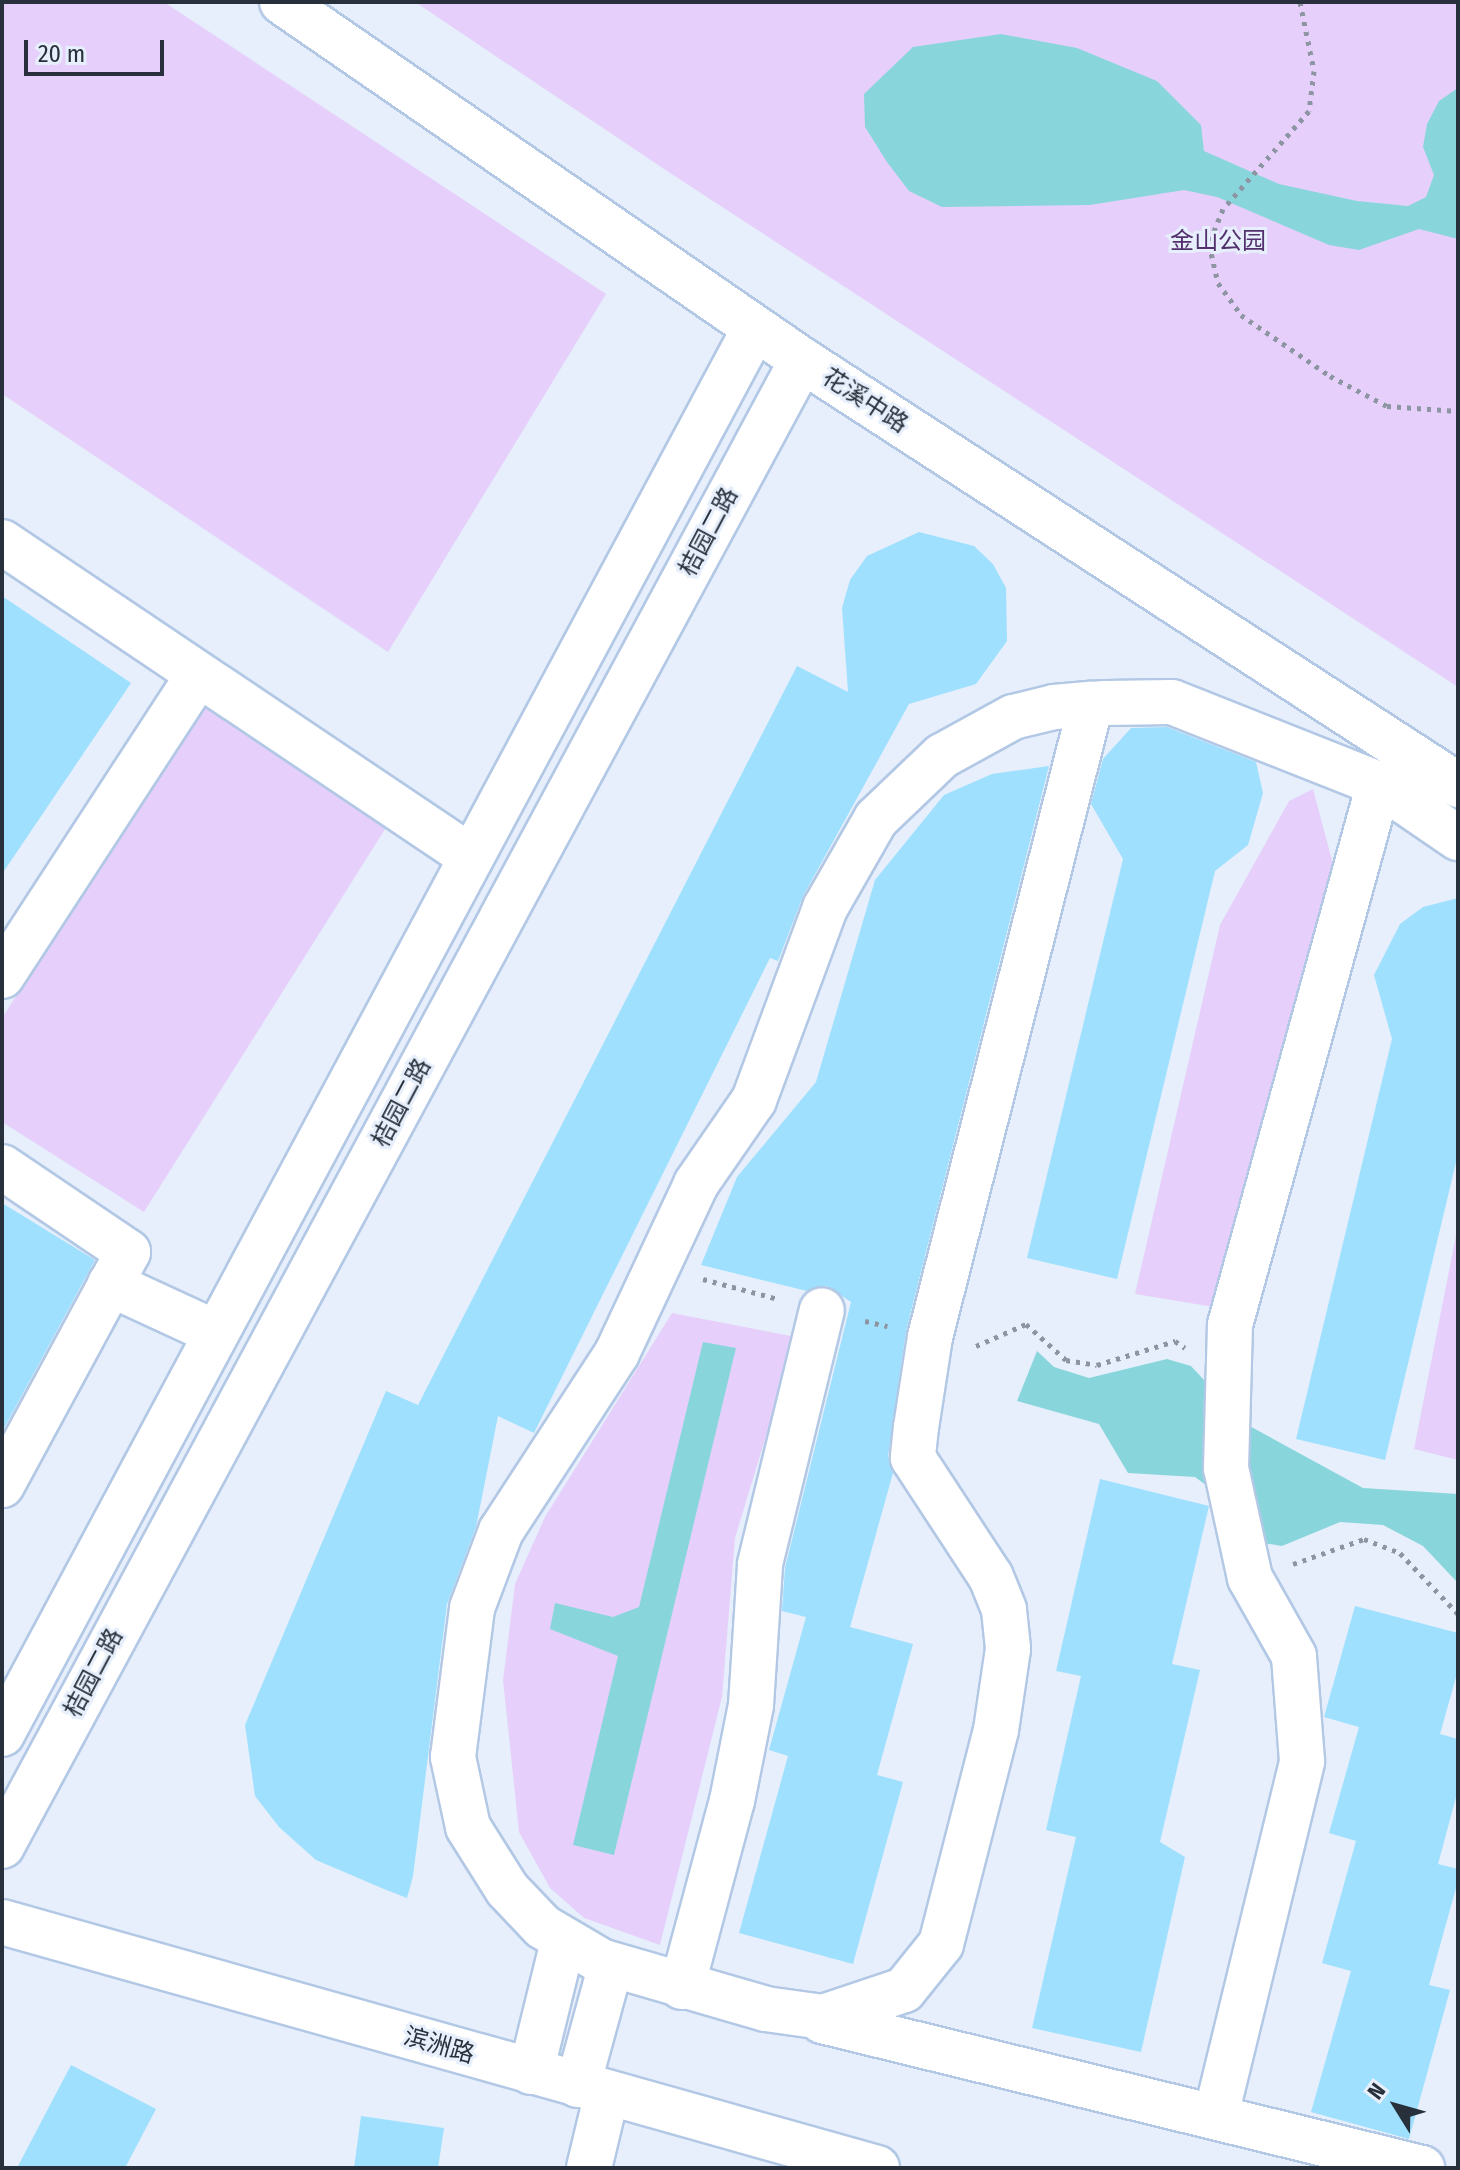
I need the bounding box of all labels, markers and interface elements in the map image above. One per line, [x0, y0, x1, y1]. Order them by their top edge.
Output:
scale bar [28, 24, 168, 74]
text: 20 m [38, 40, 85, 68]
park label: 金山公园 [1170, 228, 1266, 256]
street label: 花溪中路 [817, 363, 913, 439]
street label: 桔园二路 [674, 483, 744, 581]
street label: 桔园二路 [367, 1054, 437, 1152]
street label: 桔园二路 [59, 1624, 129, 1722]
street label: 滨洲路 [400, 2022, 478, 2070]
north arrow [1356, 2066, 1436, 2146]
text: N [1362, 2078, 1391, 2105]

